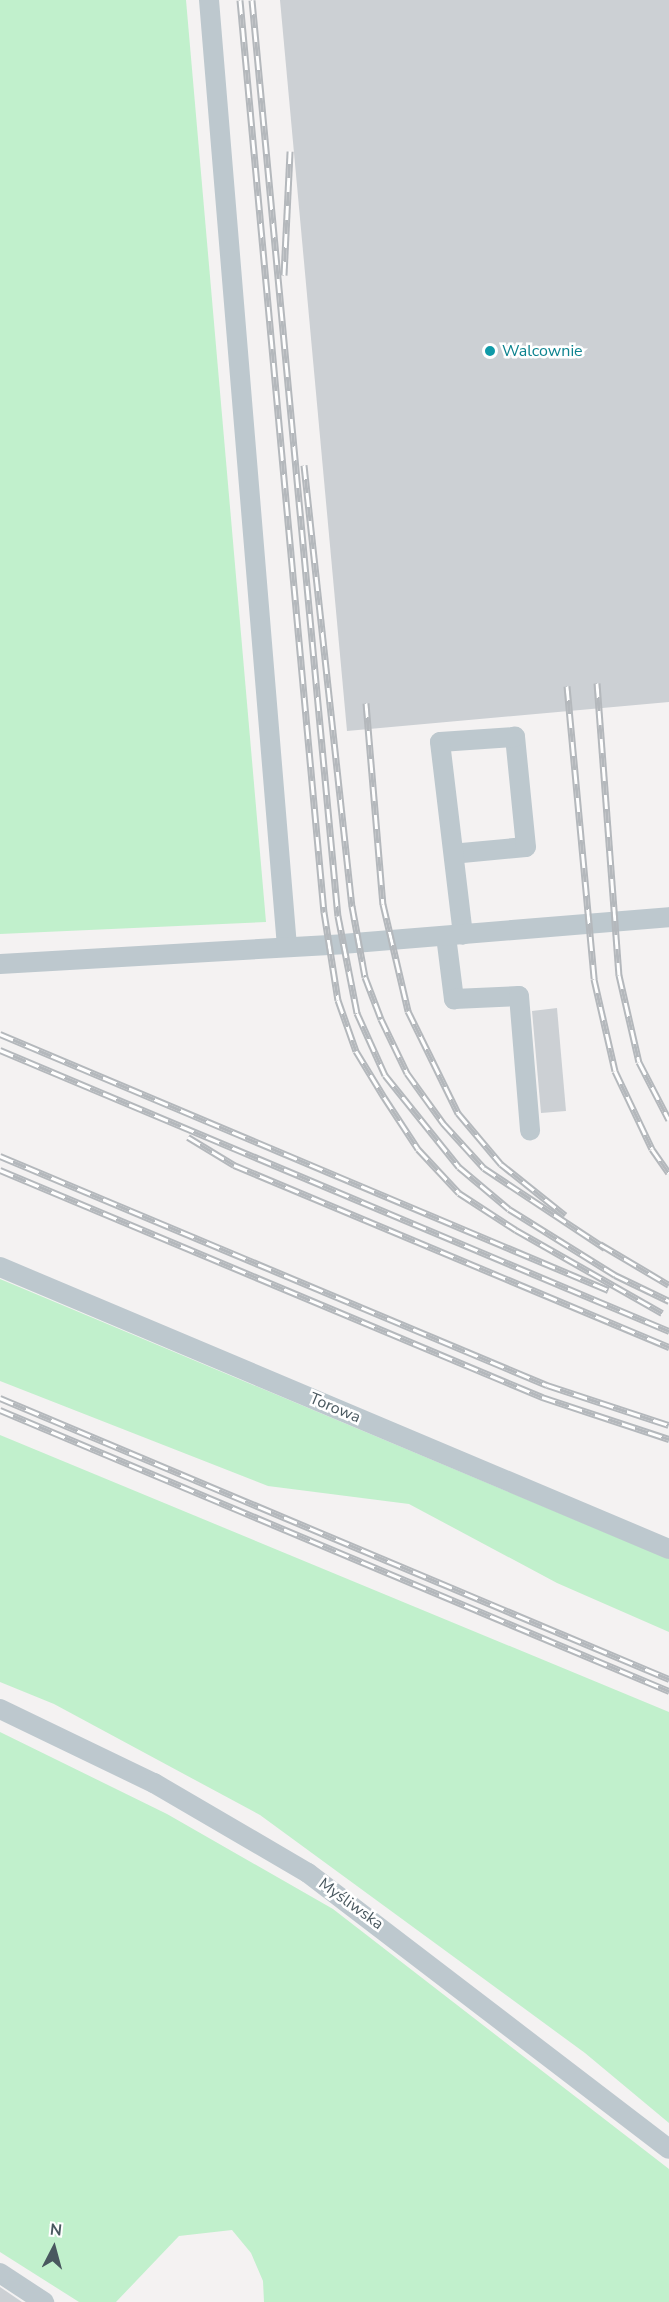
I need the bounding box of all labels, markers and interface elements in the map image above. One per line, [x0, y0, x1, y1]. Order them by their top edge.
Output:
place label: Walcownie [502, 341, 583, 361]
marker: Walcownie [483, 344, 497, 358]
street label: Torowa [307, 1389, 363, 1427]
street label: Myśliwska [315, 1874, 387, 1934]
north arrow [24, 2218, 84, 2278]
text: N [49, 2219, 63, 2242]

